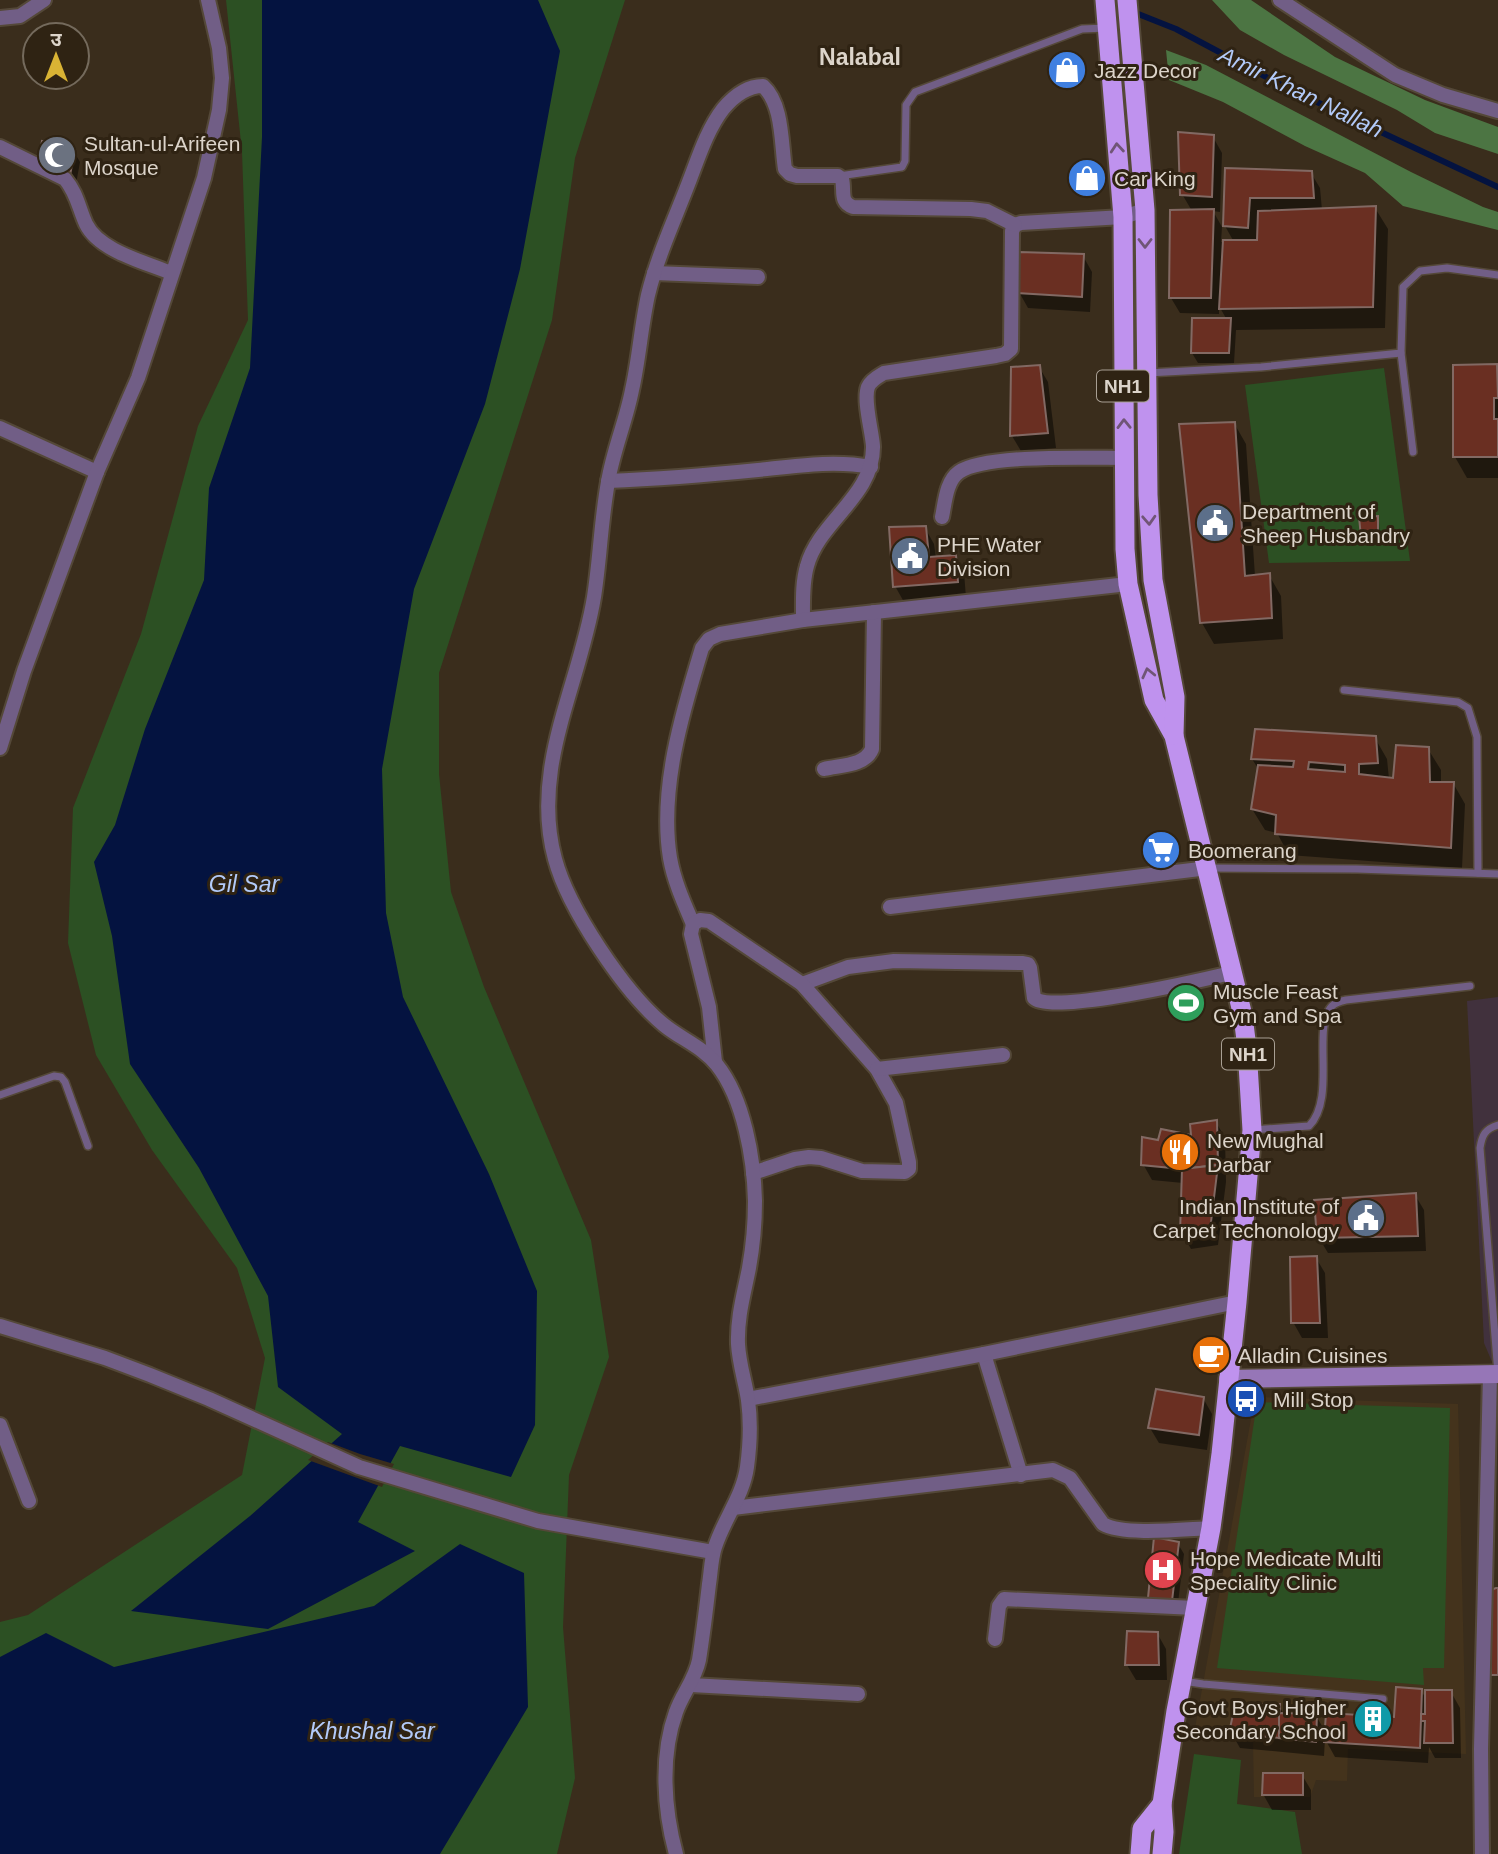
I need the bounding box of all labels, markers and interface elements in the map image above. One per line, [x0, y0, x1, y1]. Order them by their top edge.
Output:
north arrow [21, 21, 91, 91]
text: उ [50, 29, 62, 50]
water label: Amir Khan Nallah [1213, 40, 1387, 143]
district label: Nalabal [819, 44, 901, 70]
shop icon: Jazz Decor [1046, 49, 1088, 91]
place label: Jazz Decor [1094, 59, 1199, 82]
place label: Sultan-ul-Arifeen Mosque [84, 132, 240, 179]
mosque icon: Sultan-ul-Arifeen Mosque [36, 134, 78, 176]
one-way arrow [1110, 142, 1125, 153]
shop icon: Car King [1066, 157, 1108, 199]
place label: Car King [1114, 167, 1196, 190]
one-way arrow [1138, 238, 1153, 249]
road number: NH1 [1097, 370, 1149, 402]
one-way arrow [1116, 418, 1132, 429]
place label: Department of Sheep Husbandry [1242, 500, 1411, 547]
public building icon: Department of Sheep Husbandry [1194, 502, 1236, 544]
one-way arrow [1142, 515, 1157, 526]
place label: PHE Water Division [937, 533, 1041, 580]
public building icon: PHE Water Division [889, 535, 931, 577]
one-way arrow [1142, 668, 1156, 680]
supermarket icon: Boomerang [1140, 829, 1182, 871]
place label: Boomerang [1188, 839, 1297, 862]
water label: Gil Sar [209, 871, 280, 897]
place label: Muscle Feast Gym and Spa [1213, 980, 1342, 1027]
sports icon: Muscle Feast Gym and Spa [1165, 982, 1207, 1024]
road number: NH1 [1222, 1038, 1274, 1070]
place label: New Mughal Darbar [1207, 1129, 1324, 1176]
restaurant icon: New Mughal Darbar [1159, 1131, 1201, 1173]
place label: Indian Institute of Carpet Techonology [1153, 1195, 1339, 1242]
public building icon: Indian Institute of Carpet Techonology [1345, 1197, 1387, 1239]
cafe icon: Alladin Cuisines [1190, 1334, 1232, 1376]
place label: Alladin Cuisines [1238, 1344, 1387, 1367]
bus stop icon: Mill Stop [1225, 1378, 1267, 1420]
place label: Mill Stop [1273, 1388, 1354, 1411]
place label: Hope Medicate Multi Speciality Clinic [1190, 1547, 1381, 1594]
hospital icon: Hope Medicate Multi Speciality Clinic [1142, 1549, 1184, 1591]
place label: Govt Boys Higher Secondary School [1176, 1696, 1346, 1743]
building icon: Govt Boys Higher Secondary School [1352, 1698, 1394, 1740]
water label: Khushal Sar [309, 1718, 436, 1744]

